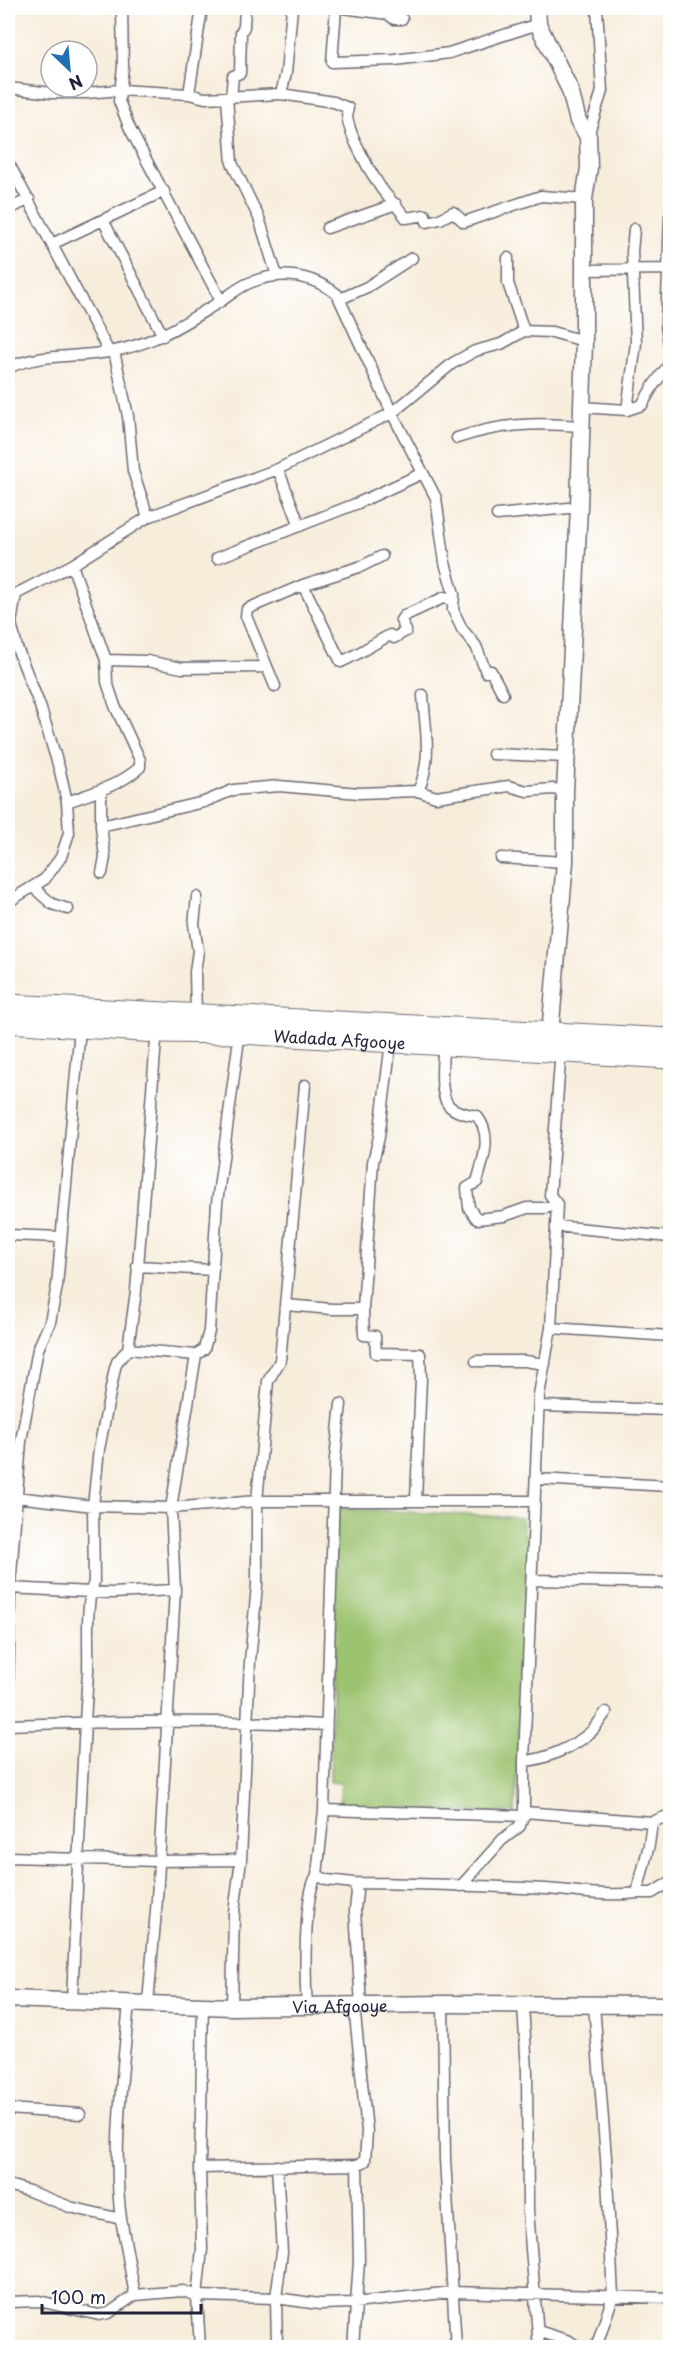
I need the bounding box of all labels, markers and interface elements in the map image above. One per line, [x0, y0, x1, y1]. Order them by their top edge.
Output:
north arrow [39, 39, 99, 99]
text: N [65, 70, 87, 97]
street label: Wadada Afgooye [273, 1023, 406, 1055]
street label: Via Afgooye [292, 1993, 388, 2018]
scale bar [42, 2277, 201, 2315]
text: 100 m [51, 2283, 106, 2310]

